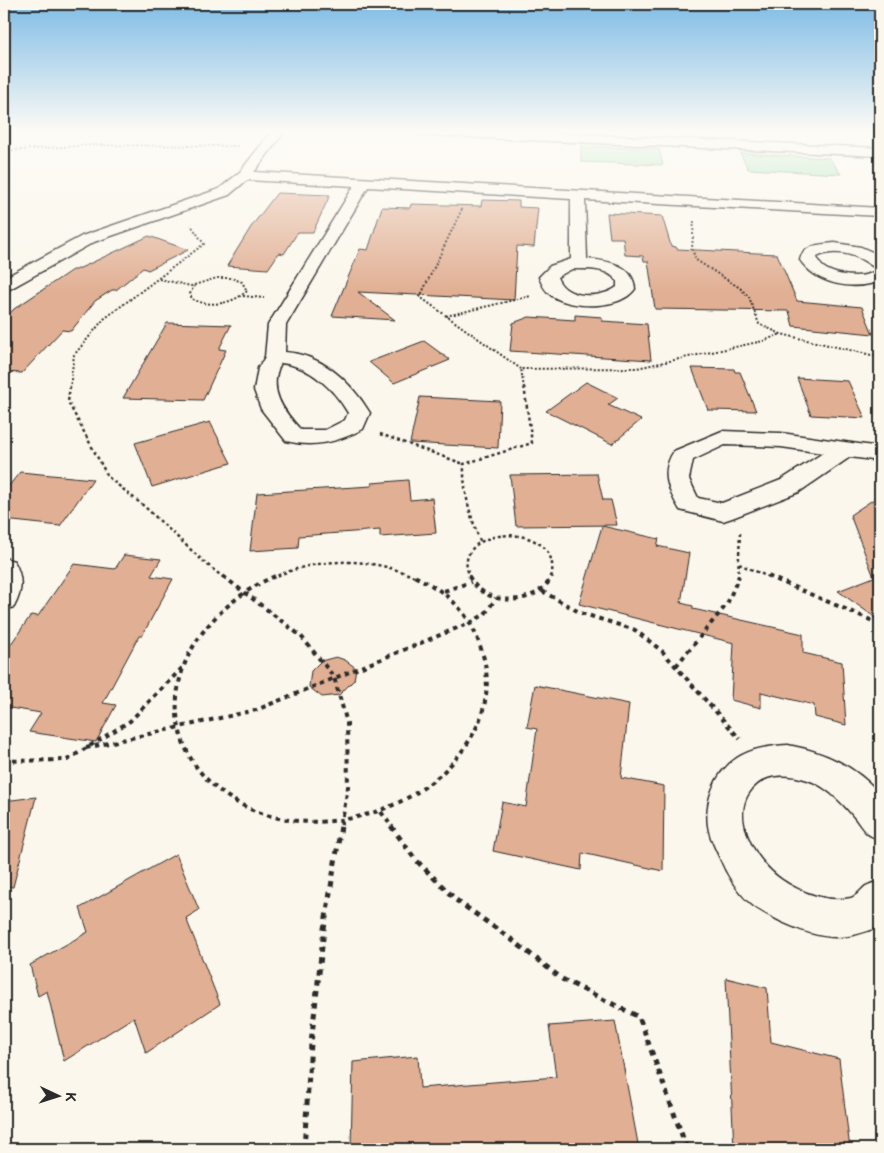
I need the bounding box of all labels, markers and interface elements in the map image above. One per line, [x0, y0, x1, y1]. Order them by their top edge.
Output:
north arrow [32, 1070, 82, 1120]
text: K [62, 1092, 79, 1103]

